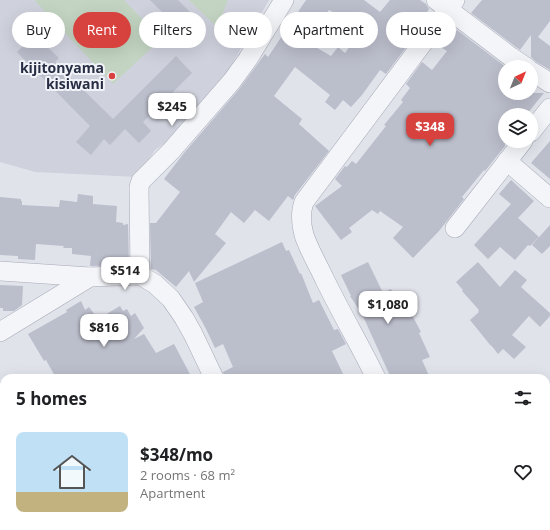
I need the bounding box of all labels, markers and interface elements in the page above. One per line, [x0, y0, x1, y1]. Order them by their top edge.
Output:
chip: Buy [12, 12, 65, 48]
chip: Rent [73, 12, 131, 48]
chip: Filters [139, 12, 206, 48]
chip: New [214, 12, 272, 48]
chip: Apartment [280, 12, 378, 48]
chip: House [386, 12, 456, 48]
place label: kijitonyama kisiwani [20, 58, 104, 93]
north arrow [498, 60, 538, 100]
map controls [498, 60, 538, 148]
marker: kijitonyama kisiwani [107, 71, 117, 81]
pin: $245 [148, 93, 196, 127]
text: $245 [157, 97, 187, 115]
button: layers [498, 108, 538, 148]
pin: $348 [406, 113, 454, 147]
text: $348 [415, 117, 445, 135]
pin: $514 [101, 257, 149, 291]
text: $514 [110, 261, 140, 279]
pin: $1,080 [355, 291, 421, 325]
text: $1,080 [368, 295, 408, 313]
pin: $816 [80, 314, 128, 348]
text: $816 [89, 318, 119, 336]
text: 5 homes [16, 387, 87, 410]
icon: filters [512, 387, 534, 409]
text: $348/mo [140, 443, 213, 466]
icon: home [48, 448, 96, 496]
icon: heart [512, 461, 534, 483]
text: 2 rooms · 68 m² [140, 466, 235, 484]
text: Apartment [140, 484, 205, 502]

